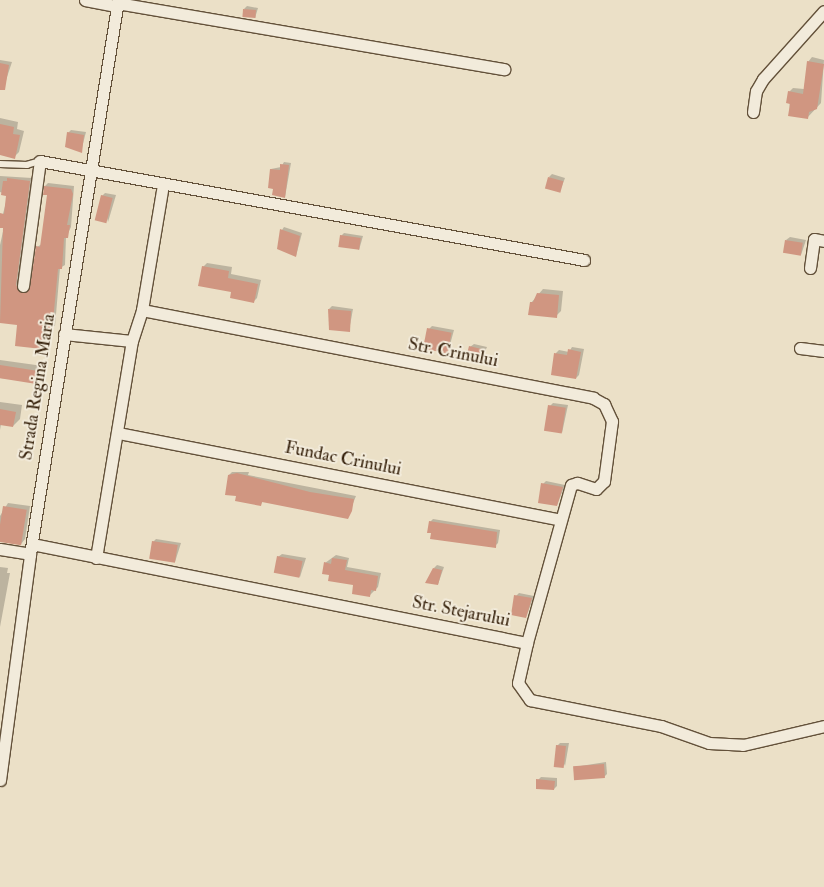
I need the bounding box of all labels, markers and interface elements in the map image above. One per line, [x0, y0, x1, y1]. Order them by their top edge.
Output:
street label: Strada Regina Maria [16, 312, 60, 462]
street label: Str. Crinului [406, 334, 500, 372]
street label: Fundac Crinului [283, 437, 403, 481]
street label: Str. Stejarului [410, 592, 512, 632]

